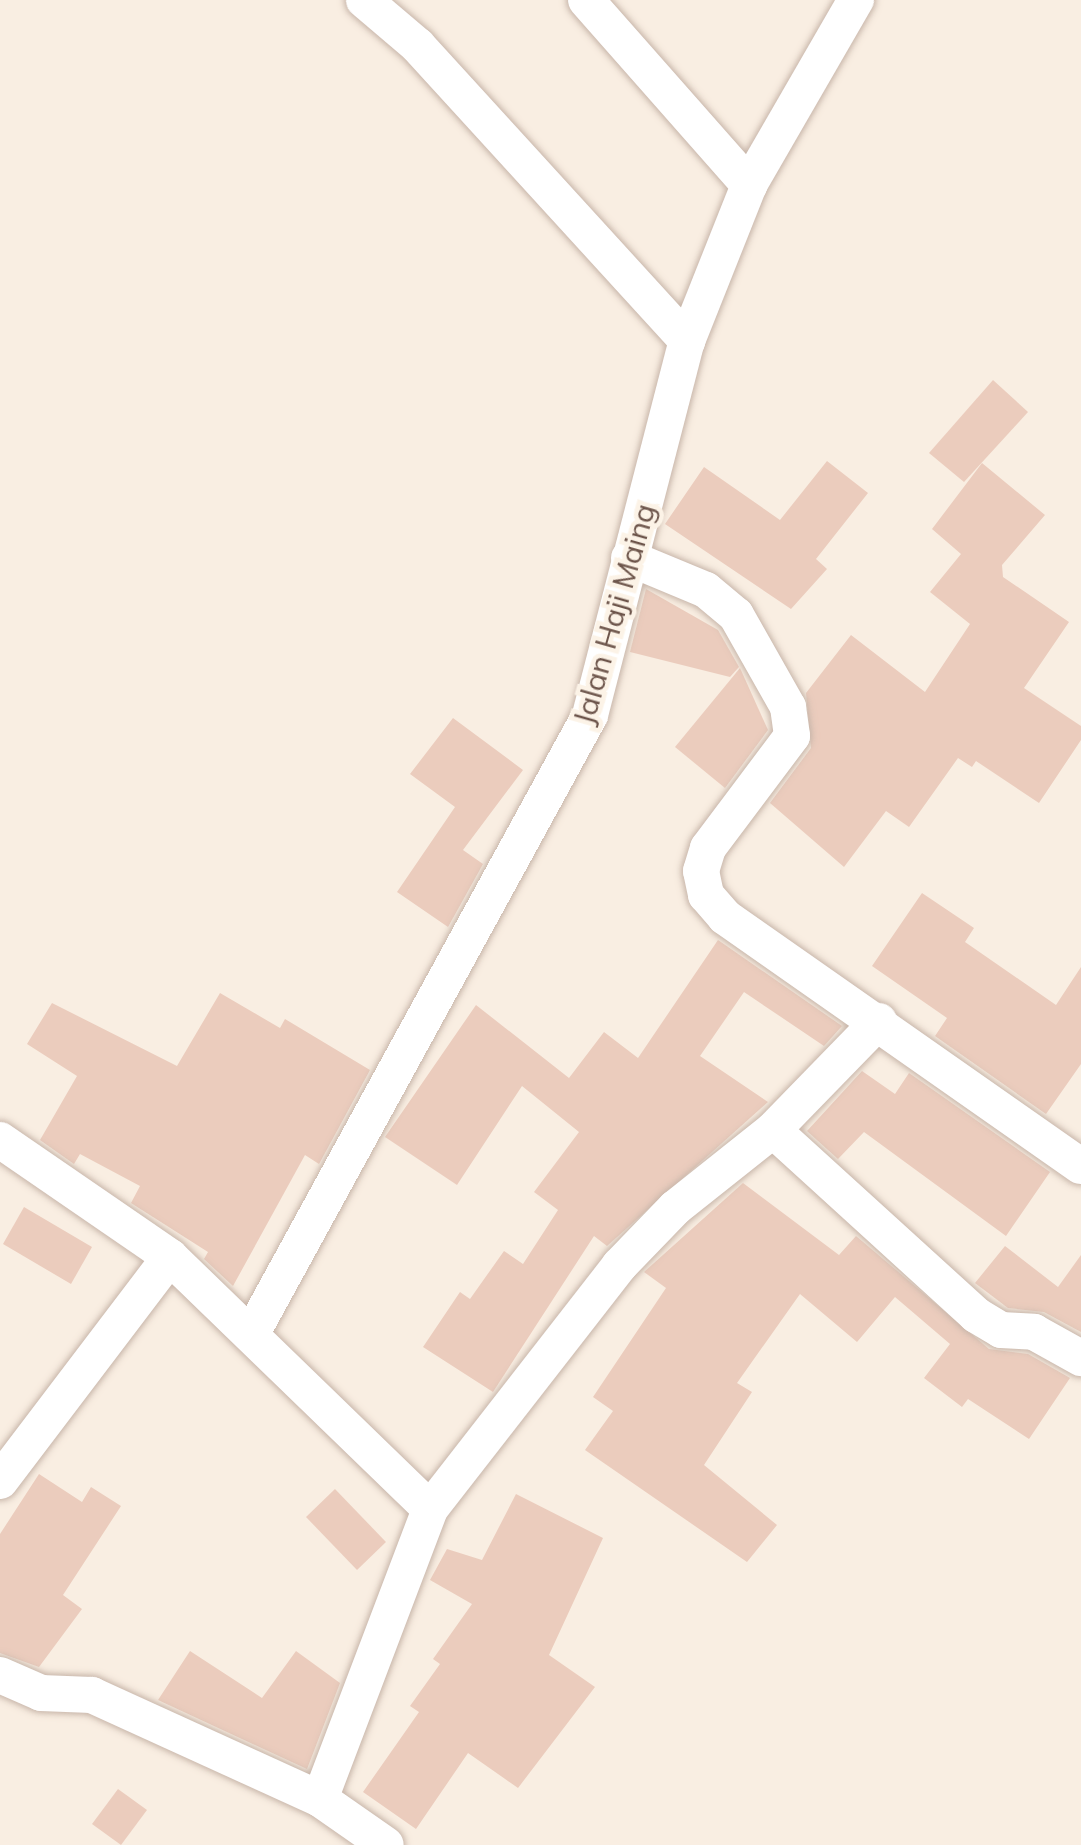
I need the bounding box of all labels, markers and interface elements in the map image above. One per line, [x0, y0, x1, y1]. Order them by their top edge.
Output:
street label: Jalan Haji Maing [565, 499, 663, 729]

